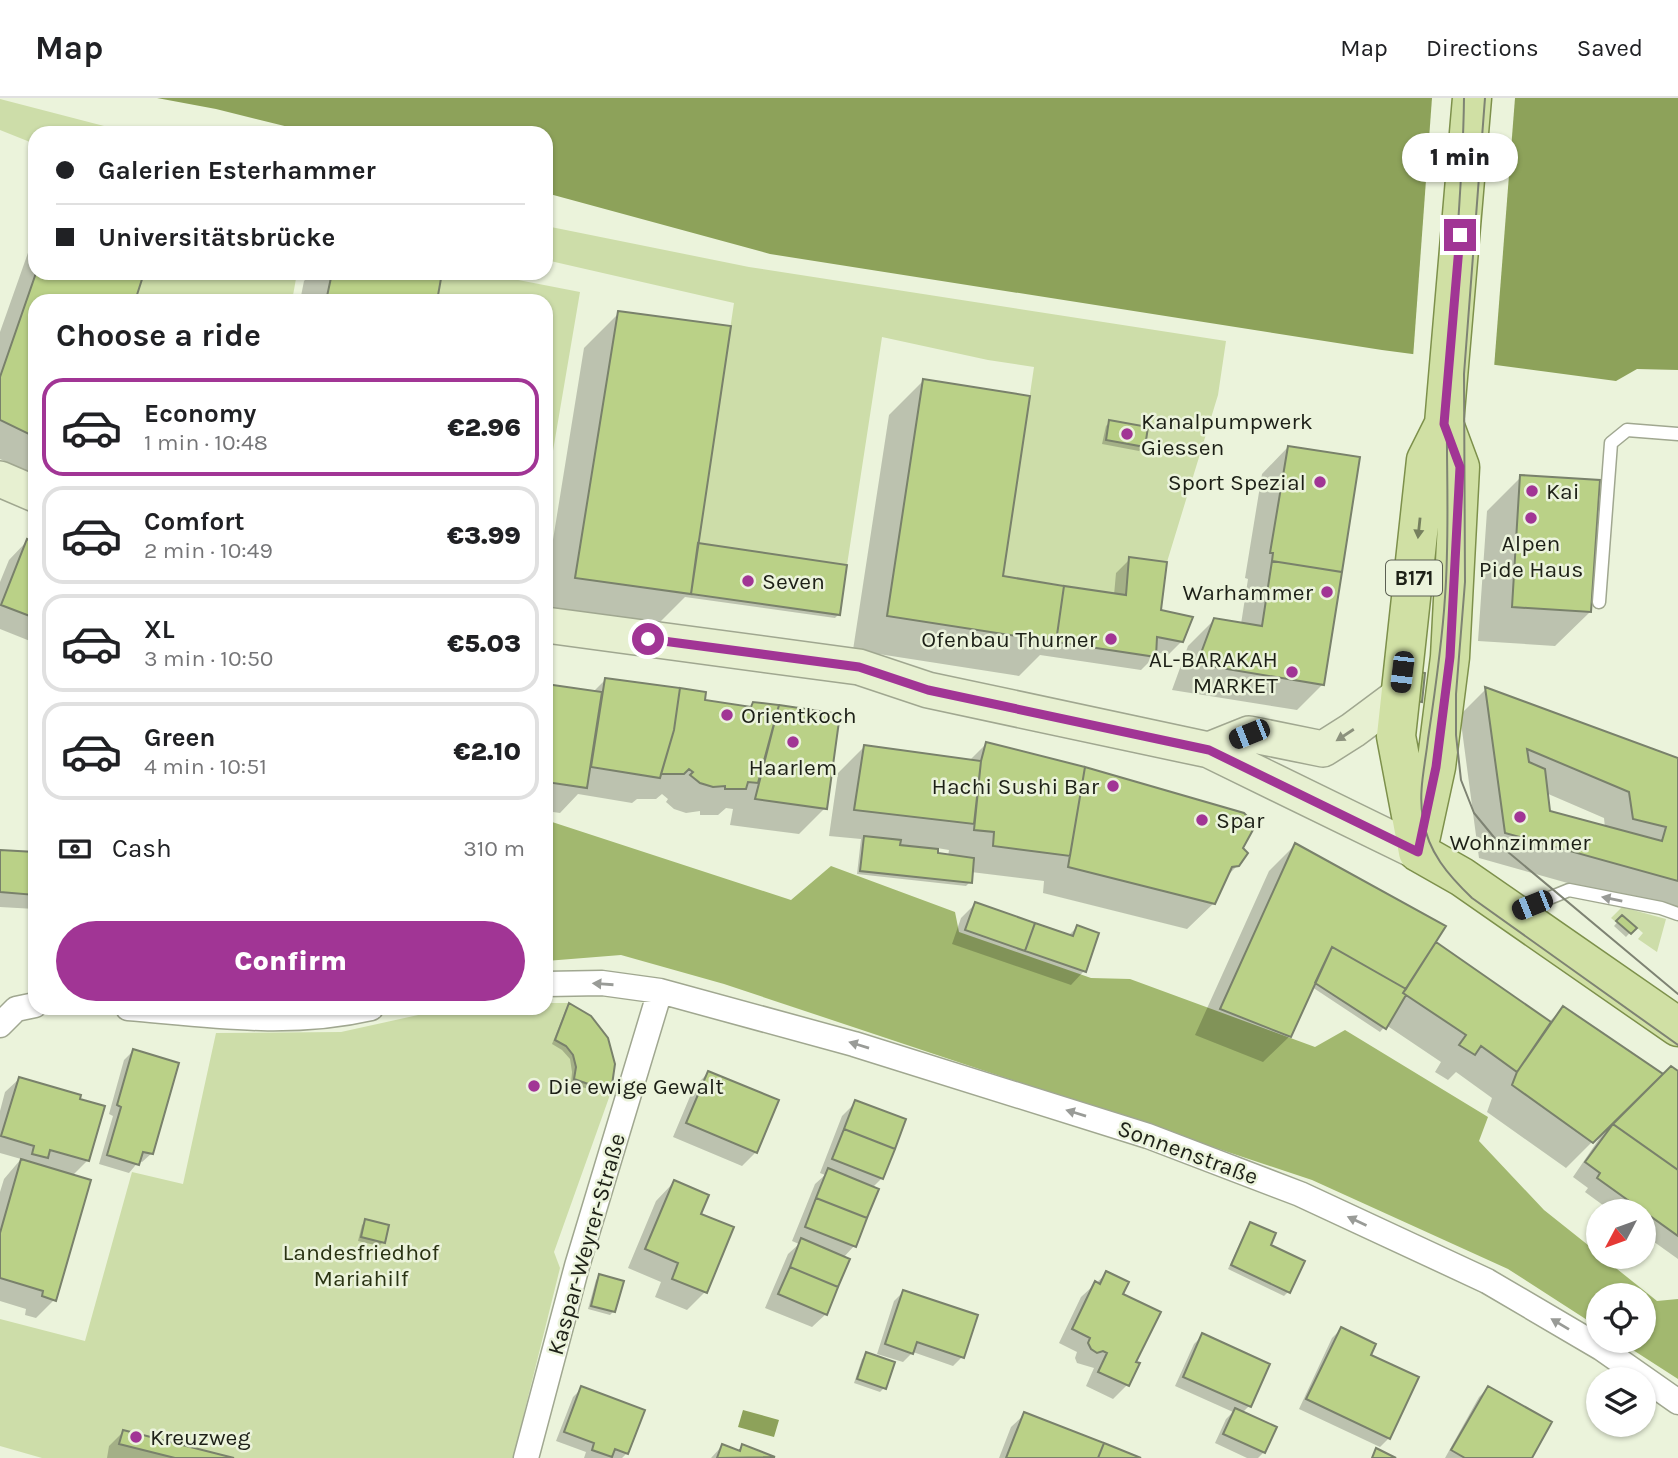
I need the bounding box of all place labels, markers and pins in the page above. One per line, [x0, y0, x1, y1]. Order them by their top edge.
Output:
place label: Kanalpumpwerk Giessen [1141, 408, 1313, 461]
marker: Kanalpumpwerk Giessen [1119, 426, 1135, 442]
place label: Sport Spezial [1168, 469, 1306, 496]
marker: Sport Spezial [1312, 474, 1328, 490]
place label: Kai [1546, 478, 1580, 505]
marker: Kai [1524, 483, 1540, 499]
marker: Alpen Pide Haus [1523, 510, 1539, 526]
place label: Alpen Pide Haus [1479, 530, 1583, 583]
place label: Seven [762, 568, 825, 595]
marker: Seven [740, 573, 756, 589]
place label: Warhammer [1182, 579, 1314, 606]
marker: Warhammer [1319, 584, 1335, 600]
place label: Ofenbau Thurner [921, 626, 1098, 653]
marker: Ofenbau Thurner [1103, 631, 1119, 647]
place label: AL-BARAKAH MARKET [1149, 646, 1278, 699]
marker: AL-BARAKAH MARKET [1284, 664, 1300, 680]
place label: Orientkoch [741, 702, 857, 729]
marker: Orientkoch [719, 707, 735, 723]
marker: Haarlem [785, 734, 801, 750]
place label: Haarlem [749, 754, 837, 781]
place label: Hachi Sushi Bar [932, 773, 1100, 800]
marker: Hachi Sushi Bar [1105, 778, 1121, 794]
place label: Spar [1216, 807, 1265, 834]
marker: Wohnzimmer [1512, 809, 1528, 825]
marker: Spar [1194, 812, 1210, 828]
place label: Wohnzimmer [1449, 829, 1591, 856]
place label: Die ewige Gewalt [548, 1073, 724, 1100]
marker: Die ewige Gewalt [526, 1078, 542, 1094]
place label: Kreuzweg [150, 1424, 250, 1451]
marker: Kreuzweg [128, 1429, 144, 1445]

